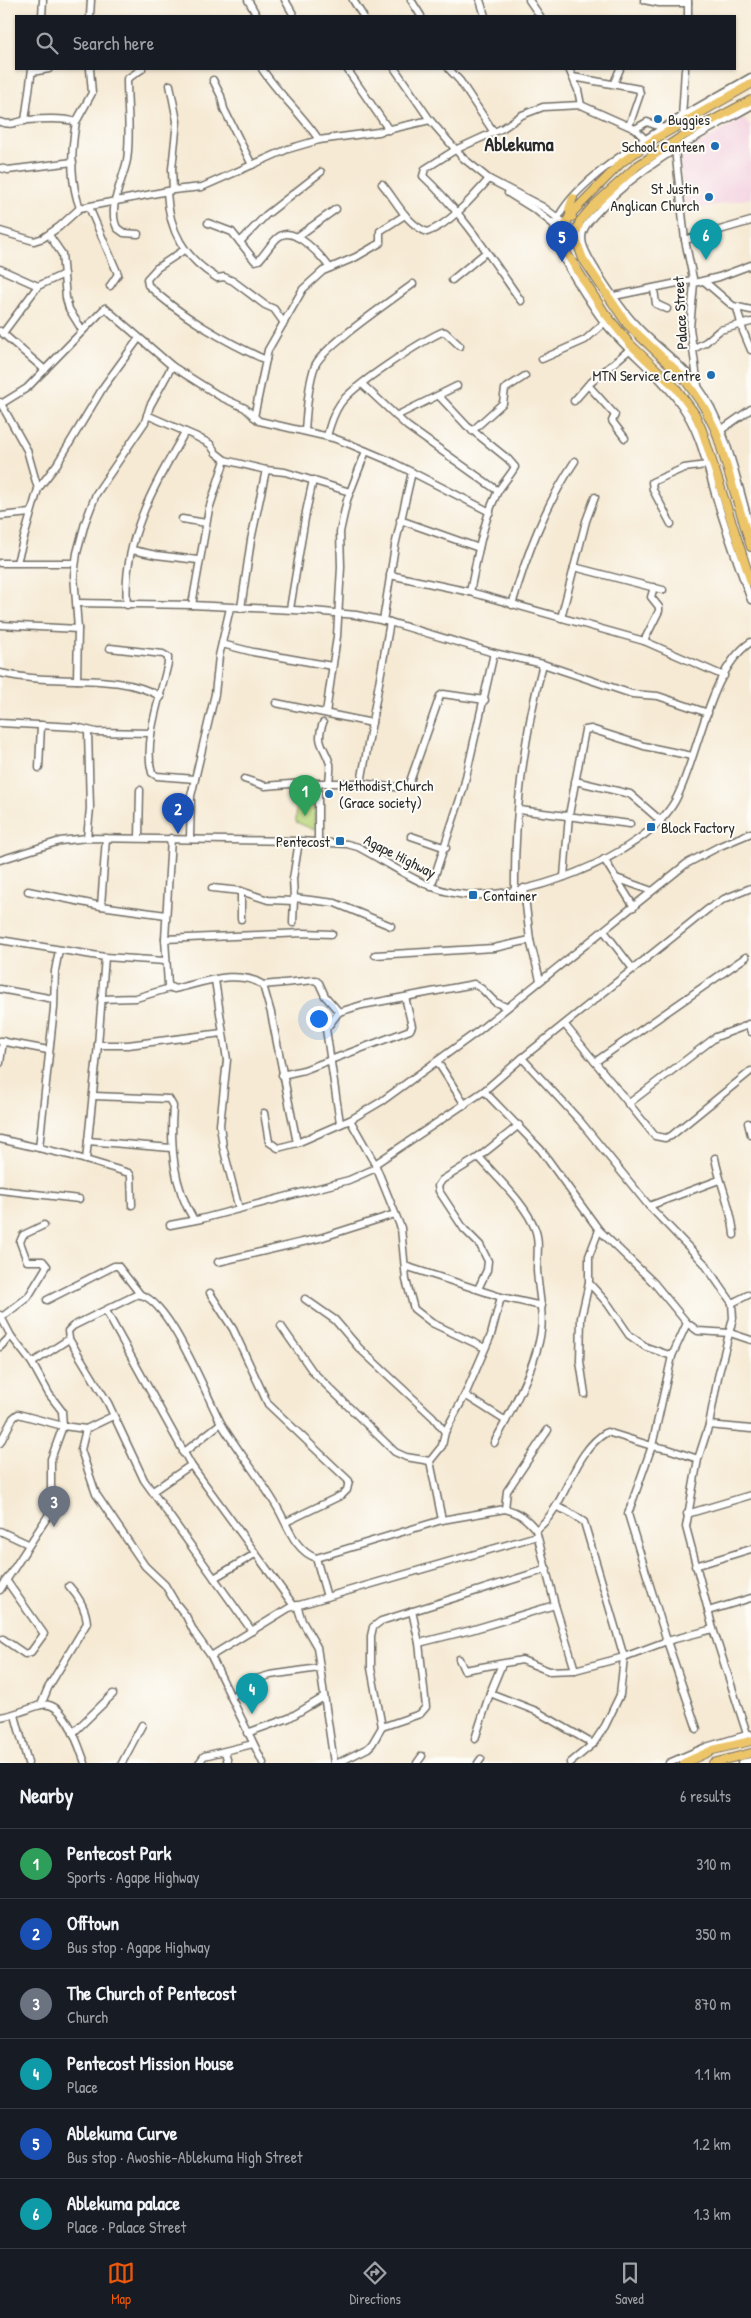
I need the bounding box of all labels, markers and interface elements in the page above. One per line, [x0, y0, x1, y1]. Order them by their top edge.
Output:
search box [15, 15, 736, 70]
icon: search [33, 29, 61, 57]
text: Search here [73, 30, 154, 56]
place label: Buggies [668, 109, 710, 130]
marker: Buggies [652, 113, 664, 125]
district label: Ablekuma [484, 130, 554, 157]
place label: School Canteen [622, 136, 705, 157]
marker: School Canteen [709, 140, 721, 152]
place label: St Justin Anglican Church [611, 178, 699, 216]
marker: St Justin Anglican Church [703, 191, 715, 203]
pin: 6 [690, 219, 722, 260]
pin: 5 [546, 221, 578, 262]
street label: Palace Street [668, 275, 692, 350]
place label: MTN Service Centre [593, 365, 701, 386]
marker: MTN Service Centre [705, 369, 717, 381]
pin: 1 [289, 775, 321, 816]
place label: Methodist Church (Grace society) [339, 775, 433, 813]
marker: Methodist Church (Grace society) [323, 788, 335, 800]
pin: 2 [162, 793, 194, 834]
place label: Block Factory [661, 817, 735, 838]
marker: Block Factory [645, 821, 657, 833]
street label: Agape Highway [360, 829, 440, 883]
place label: Pentecost [276, 831, 331, 852]
marker: Pentecost [334, 835, 346, 847]
place label: Container [483, 885, 537, 906]
marker: Container [467, 889, 479, 901]
your location [306, 1006, 332, 1032]
pin: 3 [38, 1486, 70, 1527]
pin: 4 [236, 1673, 268, 1714]
text: Nearby [20, 1781, 73, 1810]
text: 6 results [680, 1785, 731, 1807]
text: Pentecost Park [67, 1840, 171, 1866]
text: 1 [33, 1853, 39, 1875]
text: 310 m [696, 1853, 731, 1875]
text: Sports · Agape Highway [67, 1866, 199, 1888]
text: Offtown [67, 1910, 119, 1936]
text: 2 [32, 1923, 40, 1945]
text: 350 m [695, 1923, 731, 1945]
text: Bus stop · Agape Highway [67, 1936, 210, 1958]
text: The Church of Pentecost [67, 1980, 236, 2006]
text: 3 [32, 1993, 40, 2015]
text: 870 m [694, 1993, 731, 2015]
text: Church [67, 2006, 108, 2028]
text: Pentecost Mission House [67, 2050, 234, 2076]
text: 4 [33, 2063, 39, 2085]
text: 1.1 km [695, 2063, 731, 2085]
text: Place [67, 2076, 98, 2098]
text: Ablekuma Curve [67, 2120, 177, 2146]
text: 5 [33, 2133, 39, 2155]
text: 1.2 km [693, 2133, 731, 2155]
text: Bus stop · Awoshie-Ablekuma High Street [67, 2146, 303, 2168]
text: Ablekuma palace [67, 2190, 180, 2216]
text: 6 [33, 2203, 39, 2225]
text: 1.3 km [693, 2203, 731, 2225]
text: Place · Palace Street [67, 2216, 186, 2238]
tab: Map [107, 2259, 135, 2308]
tab: Directions [349, 2259, 401, 2308]
tab: Saved [615, 2259, 644, 2308]

